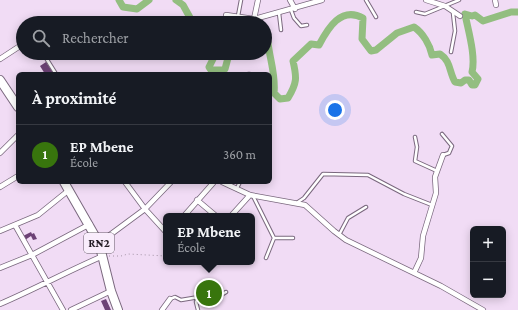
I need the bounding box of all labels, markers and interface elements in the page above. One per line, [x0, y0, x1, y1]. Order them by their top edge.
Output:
search box [16, 16, 272, 60]
icon: search [30, 27, 52, 49]
text: Rechercher [62, 30, 129, 46]
text: À proximité [32, 89, 116, 108]
your location [325, 100, 345, 120]
text: EP Mbene [70, 139, 134, 155]
text: 1 [43, 147, 47, 162]
text: 360 m [223, 147, 256, 162]
text: École [70, 155, 98, 170]
popup [163, 213, 255, 265]
text: EP Mbene [177, 224, 241, 240]
map controls [470, 226, 506, 298]
button: + [470, 226, 506, 262]
road number: RN2 [84, 233, 114, 253]
text: École [177, 240, 205, 255]
button: − [470, 262, 506, 298]
pin: 1 [196, 278, 222, 308]

